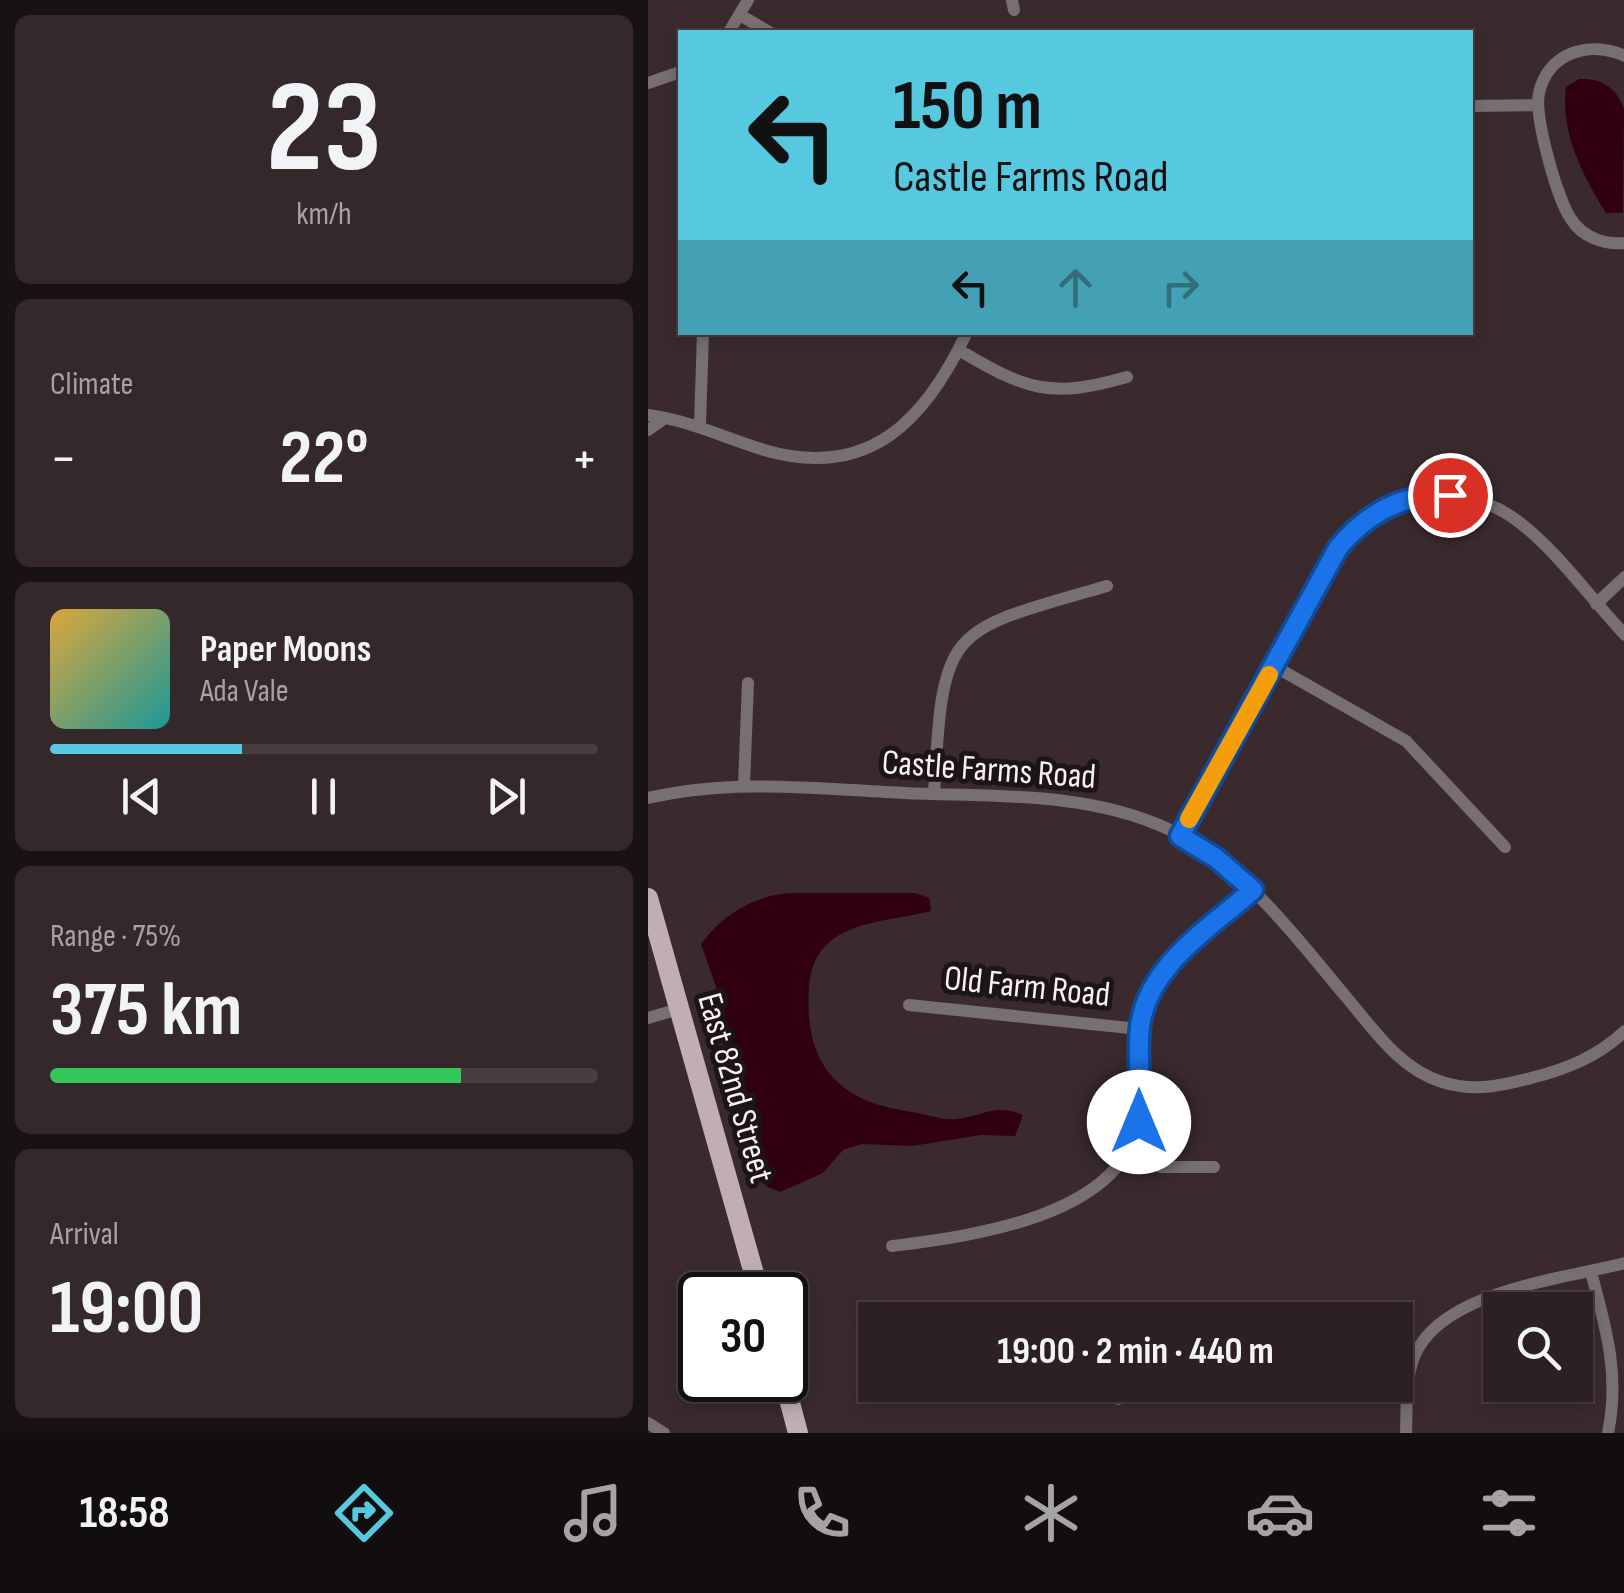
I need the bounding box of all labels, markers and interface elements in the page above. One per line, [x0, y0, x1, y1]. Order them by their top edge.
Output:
text: 23 [266, 52, 382, 208]
text: 150 m [893, 65, 1042, 149]
icon: left [728, 70, 858, 200]
text: Castle Farms Road [893, 150, 1169, 205]
text: km/h [296, 195, 352, 234]
icon: left [943, 260, 998, 315]
icon: ahead [1048, 260, 1103, 315]
icon: right [1153, 260, 1208, 315]
text: Climate [50, 365, 133, 404]
text: 22° [279, 414, 369, 505]
text: − [50, 426, 77, 493]
text: + [571, 426, 598, 493]
pin [1408, 453, 1493, 538]
icon: arrive [1423, 468, 1478, 523]
text: Paper Moons [200, 627, 371, 672]
text: Ada Vale [200, 672, 289, 711]
street label: Castle Farms Road [881, 741, 1097, 799]
icon: previous [114, 769, 169, 824]
icon: pause [296, 769, 351, 824]
icon: next [479, 769, 534, 824]
text: Range · 75% [50, 917, 181, 956]
street label: Old Farm Road [942, 957, 1112, 1017]
text: 375 km [50, 966, 242, 1057]
street label: East 82nd Street [687, 988, 783, 1188]
position arrow [1087, 1070, 1191, 1174]
text: Arrival [50, 1215, 119, 1254]
text: 19:00 [50, 1264, 203, 1355]
speed limit sign: 30 [678, 1272, 808, 1402]
map controls [1483, 1292, 1593, 1402]
button: search [1483, 1292, 1593, 1402]
text: 19:00 · 2 min · 440 m [997, 1329, 1274, 1374]
icon: directions [329, 1478, 399, 1548]
icon: music [558, 1478, 628, 1548]
icon: phone [787, 1478, 857, 1548]
icon: climate [1016, 1478, 1086, 1548]
icon: car [1245, 1478, 1315, 1548]
icon: filters [1474, 1478, 1544, 1548]
text: 18:58 [80, 1486, 170, 1541]

